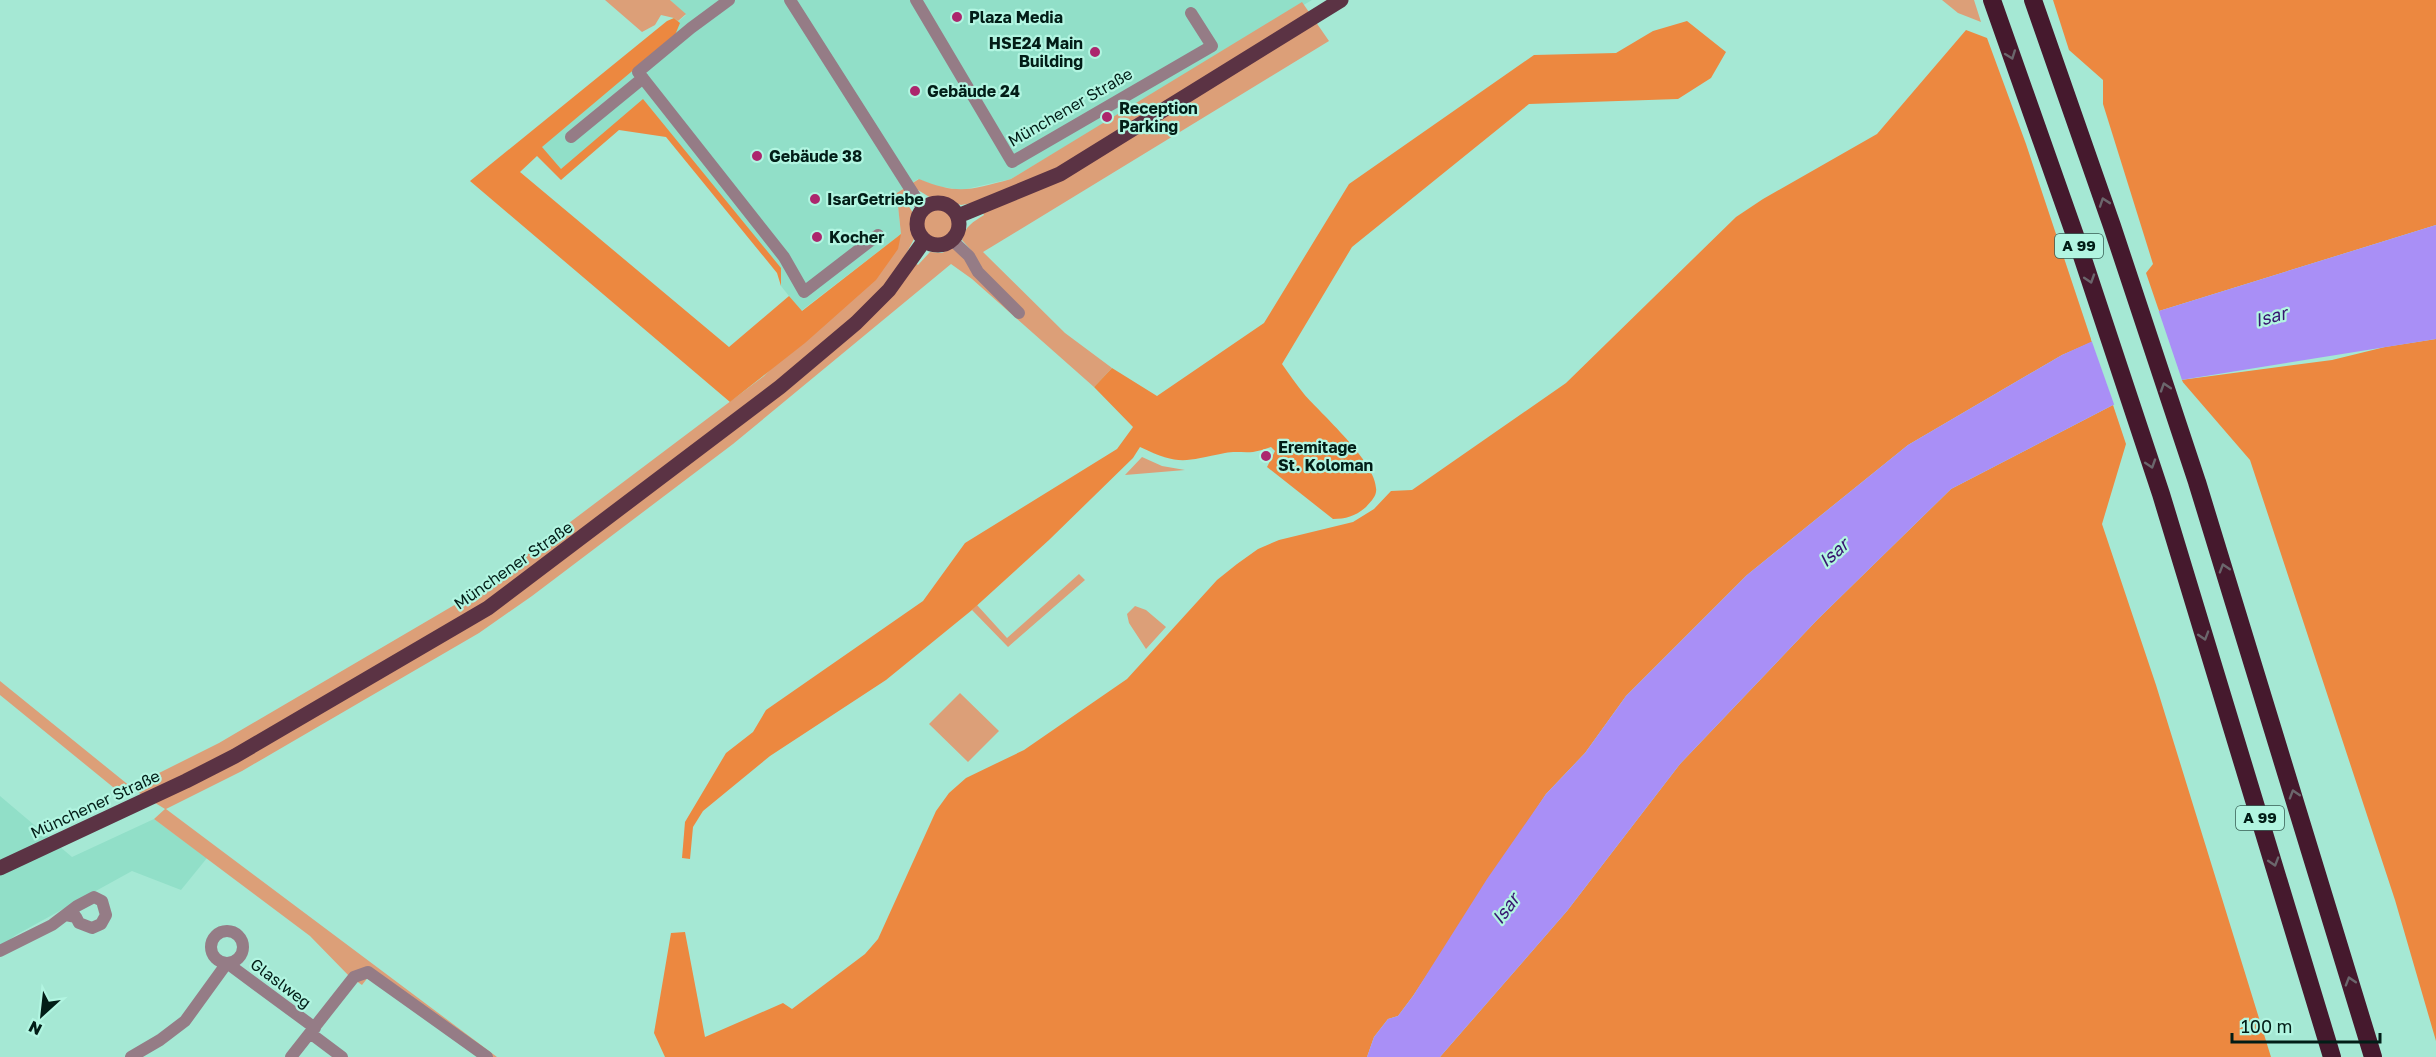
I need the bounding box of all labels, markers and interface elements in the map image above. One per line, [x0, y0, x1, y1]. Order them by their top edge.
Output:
place label: Plaza Media [969, 7, 1063, 27]
marker: Plaza Media [950, 10, 964, 24]
place label: HSE24 Main Building [989, 33, 1083, 71]
marker: HSE24 Main Building [1088, 45, 1102, 59]
one-way arrow [2004, 49, 2017, 60]
street label: Münchener Straße [1004, 63, 1136, 151]
place label: Gebäude 24 [927, 81, 1020, 101]
marker: Gebäude 24 [908, 84, 922, 98]
place label: Reception Parking [1119, 98, 1198, 136]
marker: Reception Parking [1100, 110, 1114, 124]
place label: Gebäude 38 [769, 146, 862, 166]
marker: Gebäude 38 [750, 149, 764, 163]
place label: IsarGetriebe [827, 189, 924, 209]
marker: IsarGetriebe [808, 192, 822, 206]
one-way arrow [2098, 197, 2111, 208]
place label: Kocher [829, 227, 884, 247]
marker: Kocher [810, 230, 824, 244]
road number: A 99 [2055, 234, 2103, 258]
one-way arrow [2082, 273, 2095, 284]
water label: Isar [2252, 300, 2292, 331]
one-way arrow [2160, 382, 2173, 393]
place label: Eremitage St. Koloman [1278, 437, 1373, 475]
marker: Eremitage St. Koloman [1259, 449, 1273, 463]
one-way arrow [2144, 458, 2156, 469]
street label: Münchener Straße [450, 517, 576, 613]
water label: Isar [1814, 531, 1855, 571]
one-way arrow [2218, 563, 2231, 573]
one-way arrow [2197, 630, 2209, 641]
street label: Münchener Straße [27, 765, 163, 843]
one-way arrow [2289, 789, 2301, 800]
road number: A 99 [2236, 806, 2284, 830]
one-way arrow [2267, 856, 2279, 867]
water label: Isar [1487, 886, 1526, 928]
street label: Glaslweg [247, 954, 315, 1012]
one-way arrow [2345, 976, 2357, 987]
north arrow [12, 985, 72, 1045]
scale bar [2232, 1006, 2380, 1044]
text: 100 m [2241, 1015, 2292, 1037]
text: N [25, 1017, 45, 1040]

